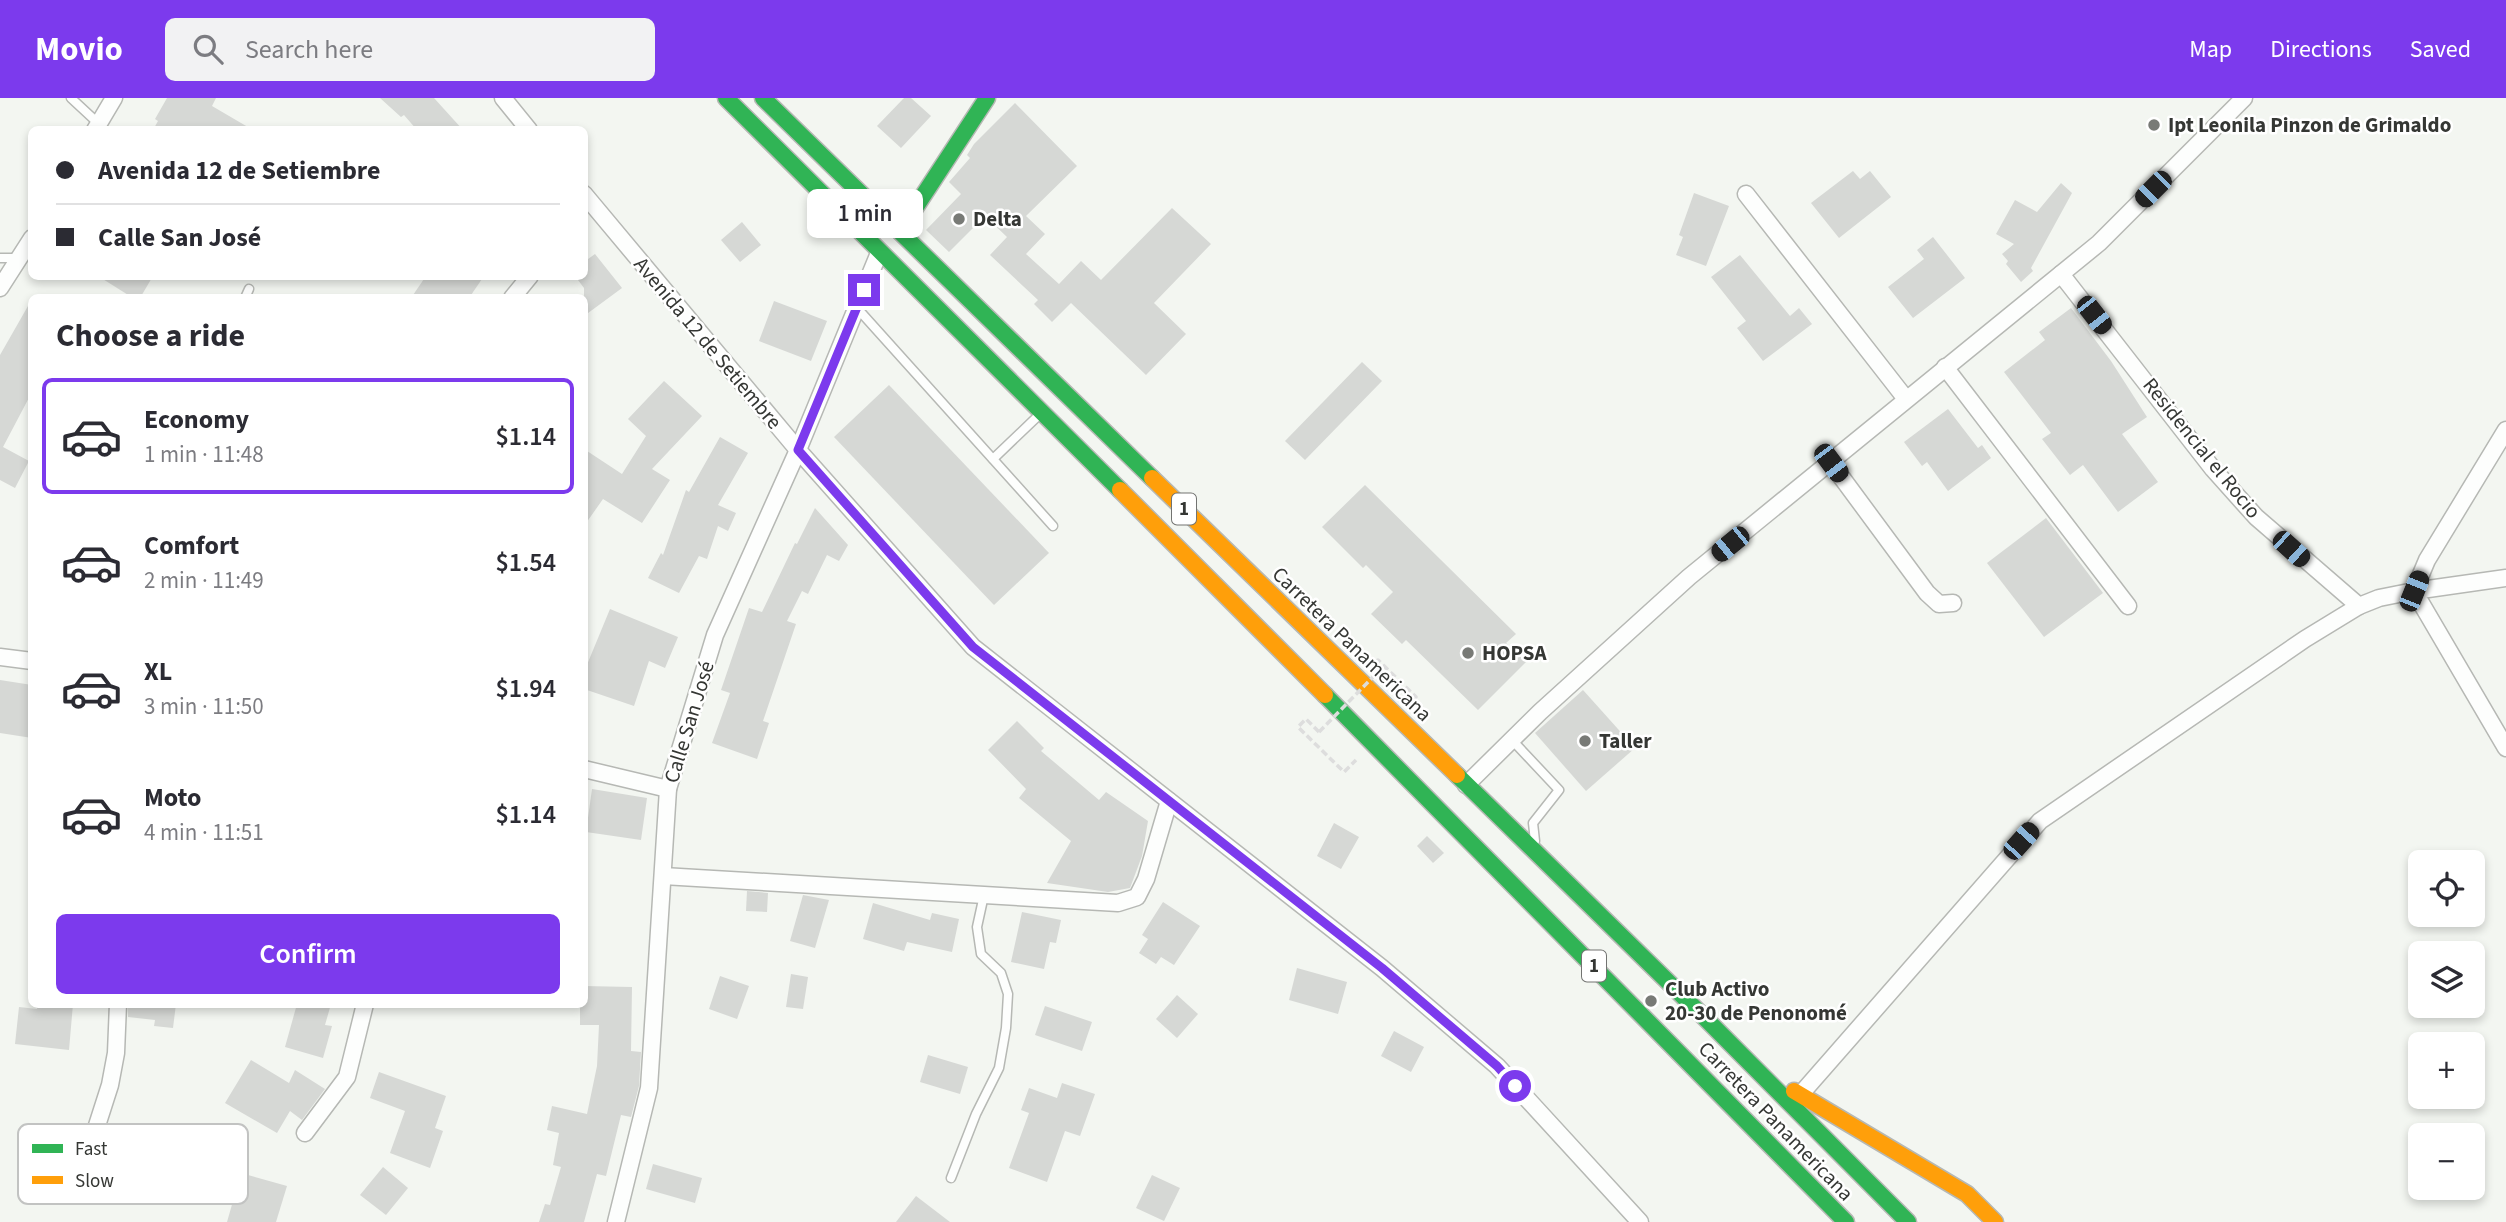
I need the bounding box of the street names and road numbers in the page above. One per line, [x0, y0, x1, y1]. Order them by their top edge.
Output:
street label: Avenida 12 de Setiembre [627, 250, 789, 436]
street label: Residencial el Rocio [2136, 371, 2268, 525]
road number: 1 [1172, 494, 1196, 524]
street label: Carretera Panamericana [1265, 560, 1439, 728]
street label: Calle San José [656, 657, 722, 787]
road number: 1 [1582, 950, 1606, 982]
street label: Carretera Panamericana [1692, 1034, 1860, 1208]

